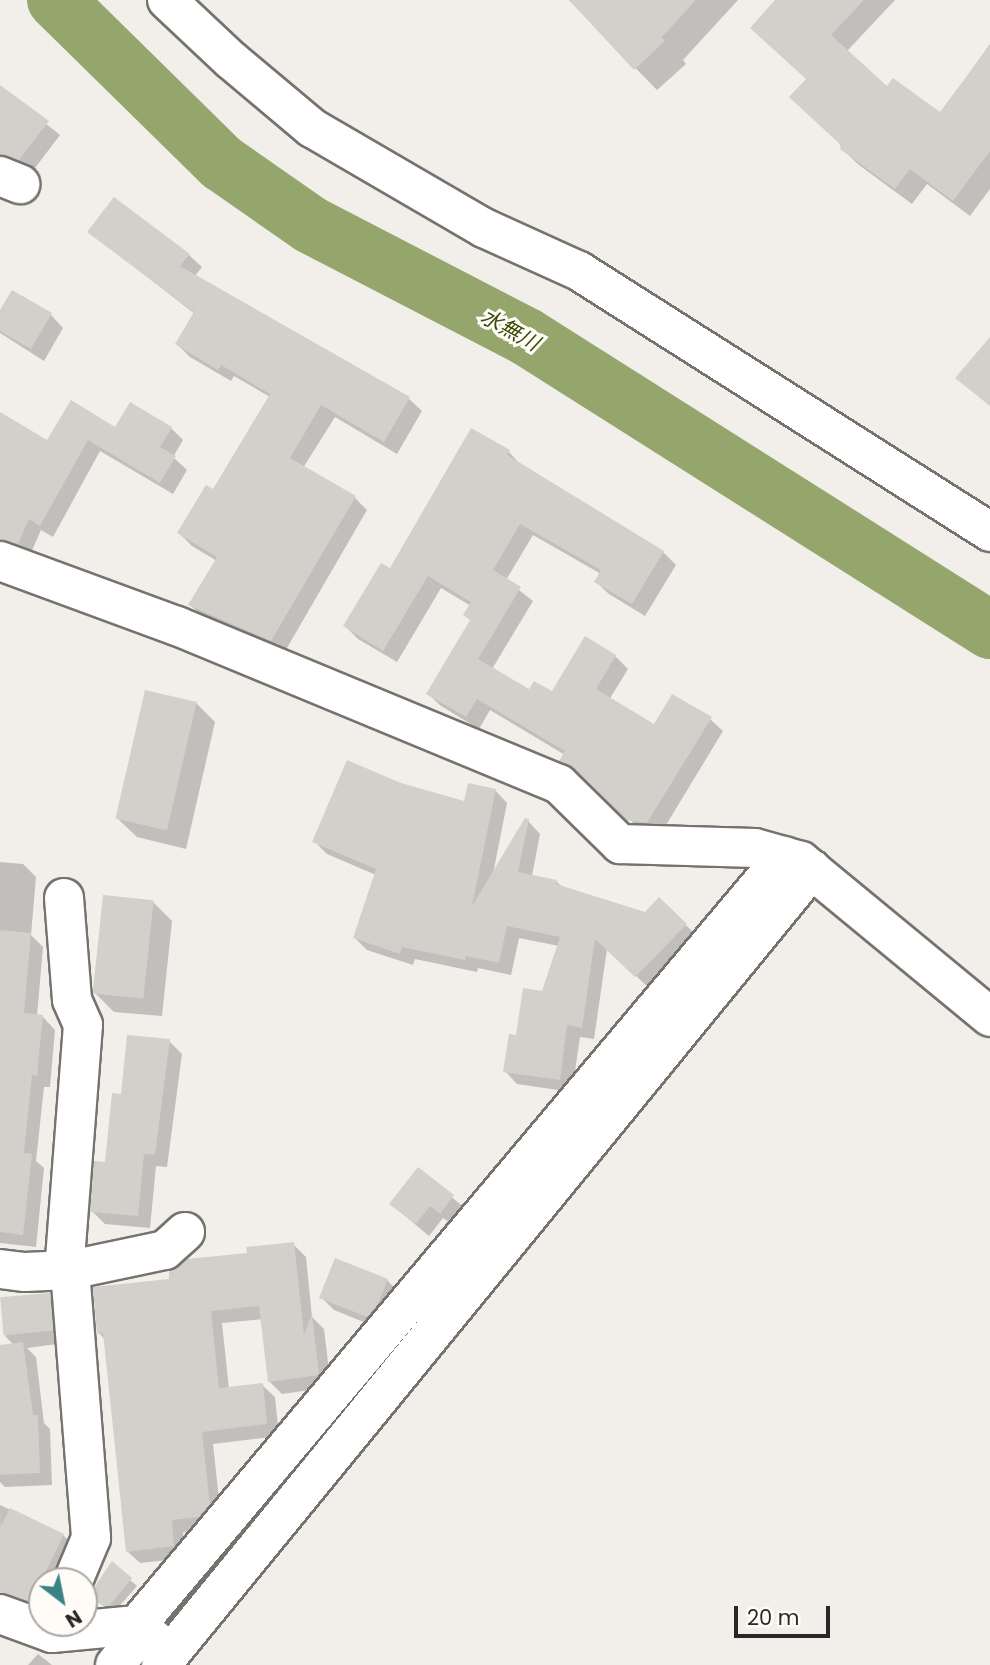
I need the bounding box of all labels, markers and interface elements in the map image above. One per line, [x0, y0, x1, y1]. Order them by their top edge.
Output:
water label: 水無川 [476, 304, 544, 356]
north arrow [28, 1567, 98, 1637]
scale bar [738, 1592, 834, 1636]
text: N [60, 1603, 87, 1634]
text: 20 m [747, 1603, 800, 1632]

